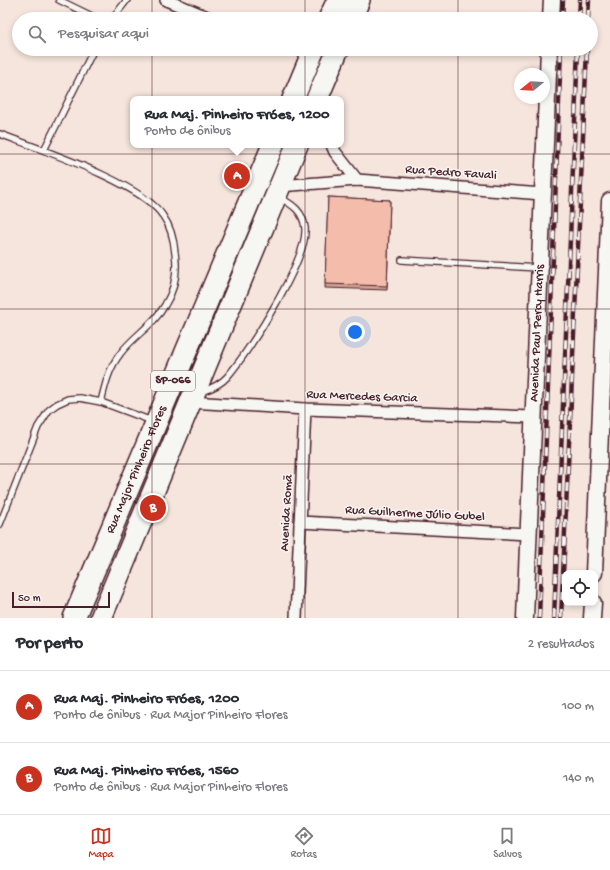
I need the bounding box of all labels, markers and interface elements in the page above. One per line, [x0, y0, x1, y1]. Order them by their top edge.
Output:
search box [12, 12, 598, 56]
icon: search [26, 23, 48, 45]
text: Pesquisar aqui [58, 25, 149, 43]
north arrow [514, 68, 550, 104]
popup [130, 96, 344, 148]
text: Rua Maj. Pinheiro Fróes, 1200 [144, 106, 330, 124]
text: Ponto de ônibus [144, 124, 231, 139]
pin: A [224, 161, 250, 191]
street label: Rua Pedro Favali [405, 162, 497, 184]
street label: Avenida Paul Percy Harris [527, 263, 547, 402]
your location [345, 322, 365, 342]
road number: SP-066 [151, 371, 195, 391]
street label: Rua Mercedes Garcia [306, 388, 419, 406]
street label: Rua Major Pinheiro Flores [103, 402, 170, 536]
street label: Avenida Romã [277, 473, 297, 552]
pin: B [140, 493, 166, 523]
street label: Rua Guilherme Júlio Gubel [345, 503, 485, 525]
map controls [562, 570, 598, 606]
button: locate [562, 570, 598, 606]
scale bar [12, 590, 110, 609]
text: 50 m [18, 593, 40, 605]
text: Por perto [16, 634, 83, 654]
text: 2 resultados [528, 637, 594, 652]
text: Rua Maj. Pinheiro Fróes, 1200 [54, 690, 239, 708]
text: A [25, 699, 33, 714]
text: 100 m [562, 699, 594, 714]
text: Ponto de ônibus · Rua Major Pinheiro Flores [54, 708, 288, 723]
text: Rua Maj. Pinheiro Fróes, 1560 [54, 762, 239, 780]
text: B [26, 771, 32, 786]
text: 140 m [563, 771, 594, 786]
text: Ponto de ônibus · Rua Major Pinheiro Flores [54, 780, 288, 795]
tab: Mapa [88, 825, 114, 861]
tab: Rotas [290, 825, 317, 861]
tab: Salvos [493, 825, 522, 861]

